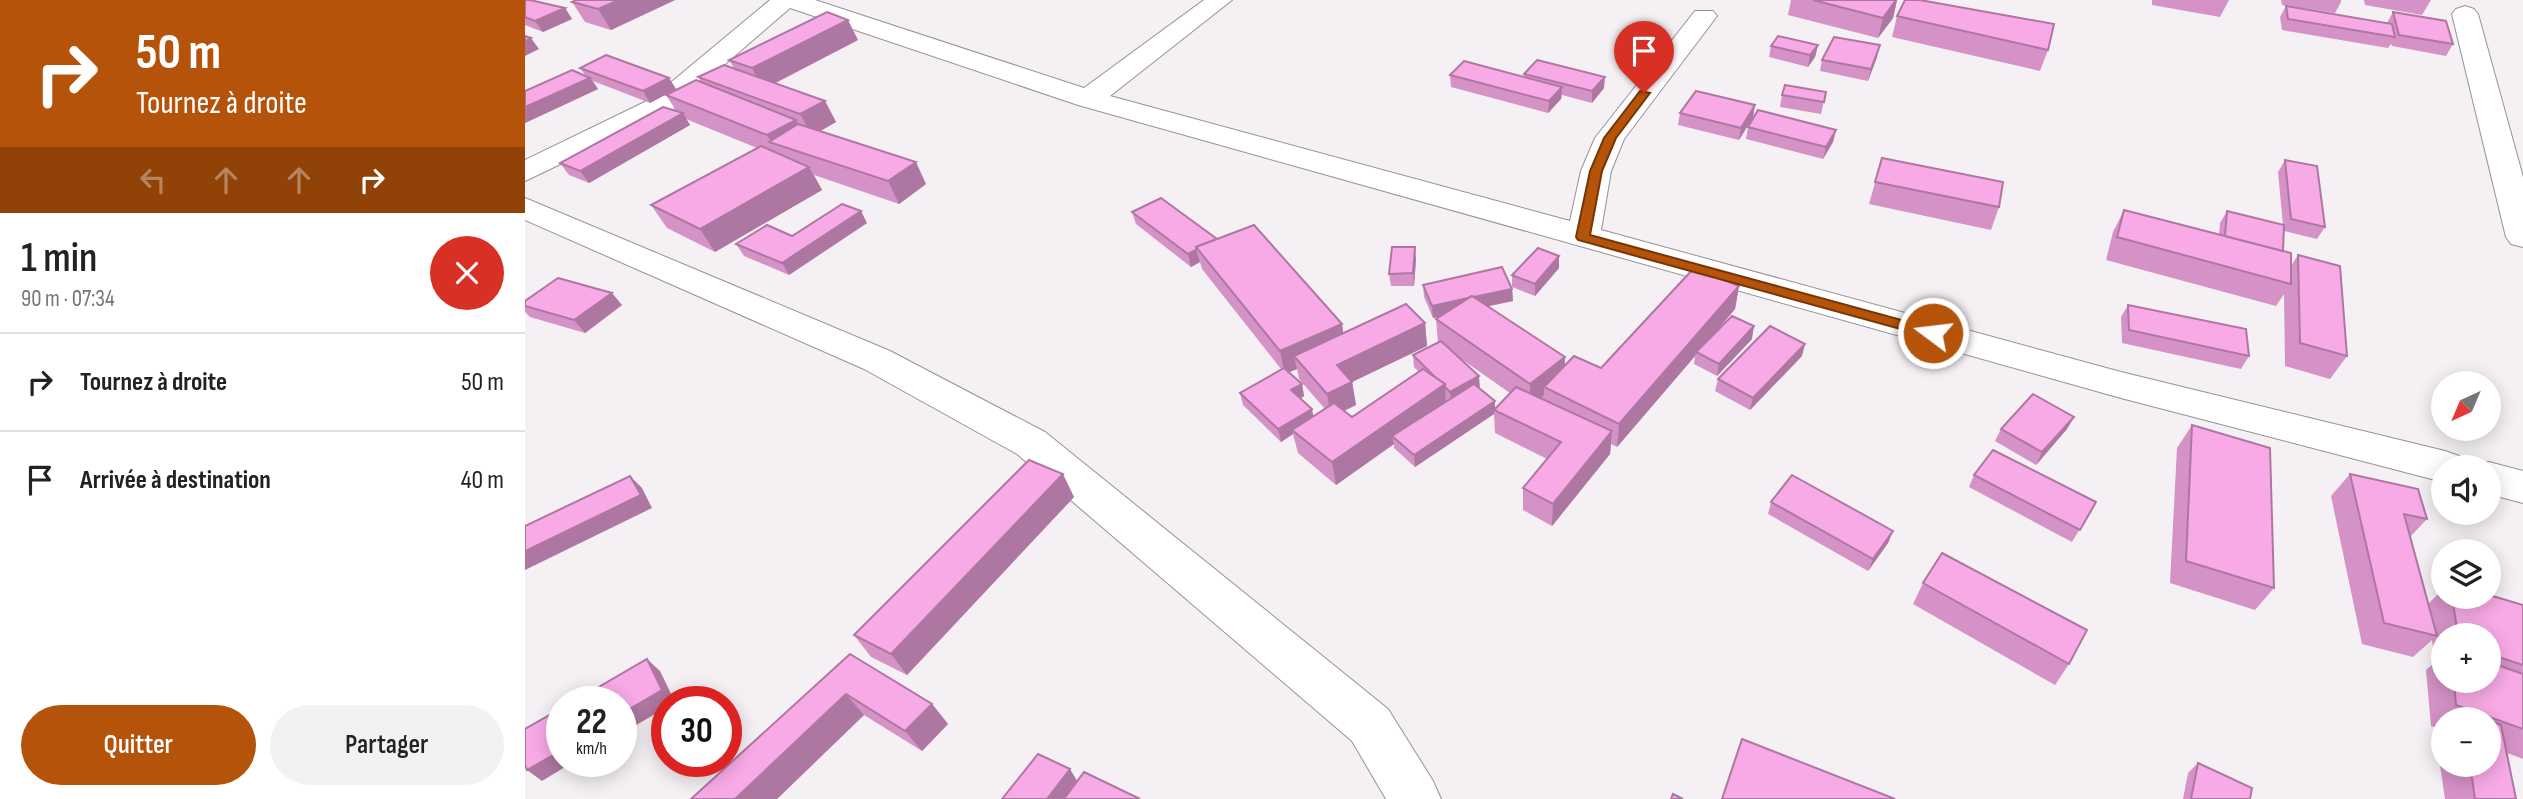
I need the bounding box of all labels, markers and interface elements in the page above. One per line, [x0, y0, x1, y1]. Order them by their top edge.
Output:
pin [1614, 21, 1674, 93]
text: 50 m [136, 24, 221, 83]
icon: right [21, 28, 112, 119]
icon: arrive [1625, 32, 1663, 70]
text: Tournez à droite [136, 84, 307, 123]
icon: left [134, 161, 172, 199]
icon: ahead [207, 161, 245, 199]
icon: ahead [280, 161, 318, 199]
icon: right [353, 161, 391, 199]
text: 1 min [21, 233, 97, 284]
button: close [430, 236, 504, 310]
text: 90 m · 07:34 [21, 285, 115, 313]
position arrow [1896, 296, 1970, 370]
icon: right [21, 363, 59, 401]
text: Tournez à droite [80, 367, 227, 398]
text: 50 m [461, 367, 504, 398]
north arrow [2431, 371, 2501, 441]
map controls [2431, 371, 2501, 777]
button: sound [2431, 455, 2501, 525]
icon: arrive [21, 461, 59, 499]
text: Arrivée à destination [80, 465, 271, 496]
text: 40 m [461, 465, 504, 496]
button: layers [2431, 539, 2501, 609]
button: + [2431, 623, 2501, 693]
speed limit sign: 30 [651, 686, 742, 777]
text: 22 [576, 701, 607, 744]
button: Quitter [21, 705, 256, 785]
button: Partager [270, 705, 504, 785]
button: − [2431, 707, 2501, 777]
text: km/h [576, 738, 607, 759]

